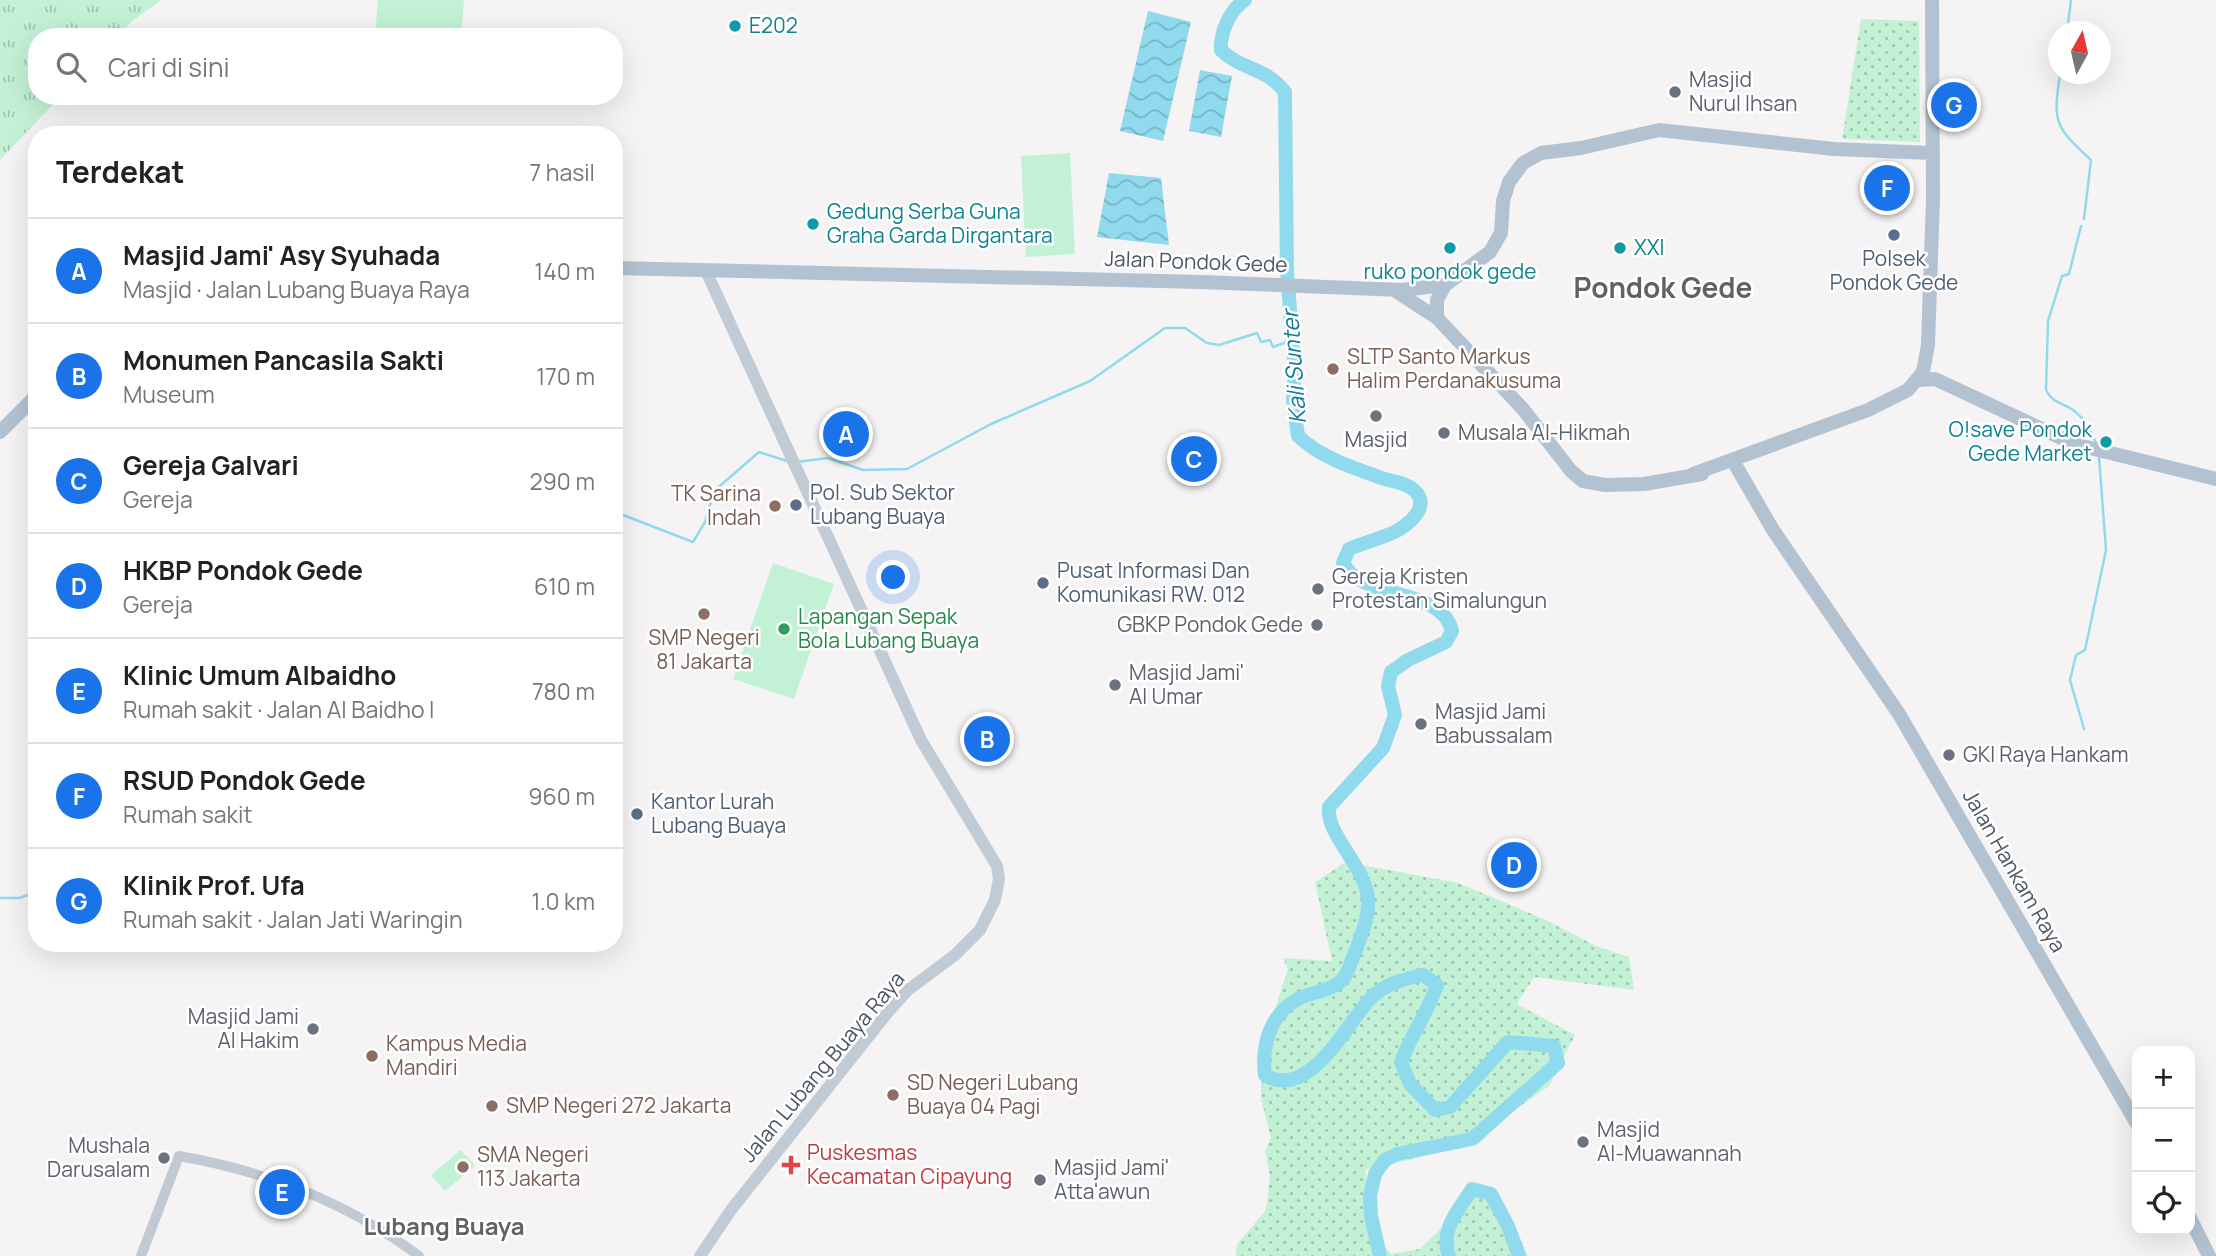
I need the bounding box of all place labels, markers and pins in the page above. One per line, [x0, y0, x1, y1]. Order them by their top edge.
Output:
place label: E202 [749, 11, 798, 39]
marker: E202 [727, 18, 743, 34]
place label: Masjid Nurul Ihsan [1689, 65, 1798, 117]
pin: G [1931, 79, 1977, 131]
marker: Masjid Nurul Ihsan [1667, 84, 1683, 100]
pin: F [1864, 162, 1910, 214]
place label: Gedung Serba Guna Graha Garda Dirgantara [827, 197, 1053, 249]
marker: Gedung Serba Guna Graha Garda Dirgantara [805, 216, 821, 232]
marker: Polsek Pondok Gede [1886, 227, 1902, 243]
place label: XXI [1634, 233, 1664, 261]
marker: ruko pondok gede [1442, 240, 1458, 256]
marker: XXI [1612, 240, 1628, 256]
place label: Polsek Pondok Gede [1830, 244, 1958, 296]
place label: ruko pondok gede [1363, 257, 1537, 285]
place label: SLTP Santo Markus Halim Perdanakusuma [1347, 342, 1561, 394]
marker: SLTP Santo Markus Halim Perdanakusuma [1325, 361, 1341, 377]
pin: A [823, 408, 869, 460]
marker: Masjid [1368, 408, 1384, 424]
place label: O!save Pondok Gede Market [1949, 415, 2093, 467]
place label: Musala Al-Hikmah [1458, 418, 1630, 446]
place label: Masjid [1345, 425, 1407, 453]
marker: Musala Al-Hikmah [1436, 425, 1452, 441]
pin: C [1171, 433, 1217, 485]
marker: O!save Pondok Gede Market [2098, 434, 2114, 450]
place label: Pol. Sub Sektor Lubang Buaya [810, 478, 956, 530]
place label: TK Sarina Indah [671, 479, 761, 531]
marker: Pol. Sub Sektor Lubang Buaya [788, 497, 804, 513]
marker: TK Sarina Indah [767, 498, 783, 514]
place label: Pusat Informasi Dan Komunikasi RW. 012 [1057, 556, 1250, 608]
place label: Gereja Kristen Protestan Simalungun [1332, 562, 1547, 614]
marker: Pusat Informasi Dan Komunikasi RW. 012 [1035, 575, 1051, 591]
marker: Gereja Kristen Protestan Simalungun [1310, 581, 1326, 597]
place label: Lapangan Sepak Bola Lubang Buaya [798, 602, 979, 654]
marker: SMP Negeri 81 Jakarta [696, 606, 712, 622]
place label: GBKP Pondok Gede [1117, 610, 1303, 638]
marker: GBKP Pondok Gede [1309, 617, 1325, 633]
marker: Lapangan Sepak Bola Lubang Buaya [776, 621, 792, 637]
place label: SMP Negeri 81 Jakarta [648, 623, 760, 675]
place label: Masjid Jami' Al Umar [1129, 658, 1244, 710]
marker: Masjid Jami' Al Umar [1107, 677, 1123, 693]
place label: Masjid Jami Babussalam [1435, 697, 1553, 749]
pin: B [964, 713, 1010, 765]
marker: Masjid Jami Babussalam [1413, 716, 1429, 732]
place label: GKI Raya Hankam [1963, 740, 2129, 768]
marker: GKI Raya Hankam [1941, 747, 1957, 763]
place label: Kantor Lurah Lubang Buaya [651, 787, 786, 839]
marker: Kantor Lurah Lubang Buaya [629, 806, 645, 822]
pin: D [1491, 839, 1537, 891]
place label: Masjid Jami Al Hakim [188, 1002, 299, 1054]
marker: Masjid Jami Al Hakim [305, 1021, 321, 1037]
place label: Kampus Media Mandiri [386, 1029, 527, 1081]
marker: Kampus Media Mandiri [364, 1048, 380, 1064]
place label: SD Negeri Lubang Buaya 04 Pagi [907, 1068, 1078, 1120]
marker: SD Negeri Lubang Buaya 04 Pagi [885, 1087, 901, 1103]
place label: SMP Negeri 272 Jakarta [506, 1091, 731, 1119]
marker: SMP Negeri 272 Jakarta [484, 1098, 500, 1114]
place label: Masjid Al-Muawannah [1597, 1115, 1742, 1167]
place label: Mushala Darusalam [47, 1131, 150, 1183]
marker: Masjid Al-Muawannah [1575, 1134, 1591, 1150]
place label: Puskesmas Kecamatan Cipayung [807, 1138, 1012, 1190]
place label: SMA Negeri 113 Jakarta [477, 1140, 589, 1192]
marker: Mushala Darusalam [156, 1150, 172, 1166]
place label: Masjid Jami' Atta'awun [1054, 1153, 1169, 1205]
marker: Puskesmas Kecamatan Cipayung [781, 1155, 801, 1175]
marker: SMA Negeri 113 Jakarta [455, 1159, 471, 1175]
pin: E [259, 1166, 305, 1218]
marker: Masjid Jami' Atta'awun [1032, 1172, 1048, 1188]

